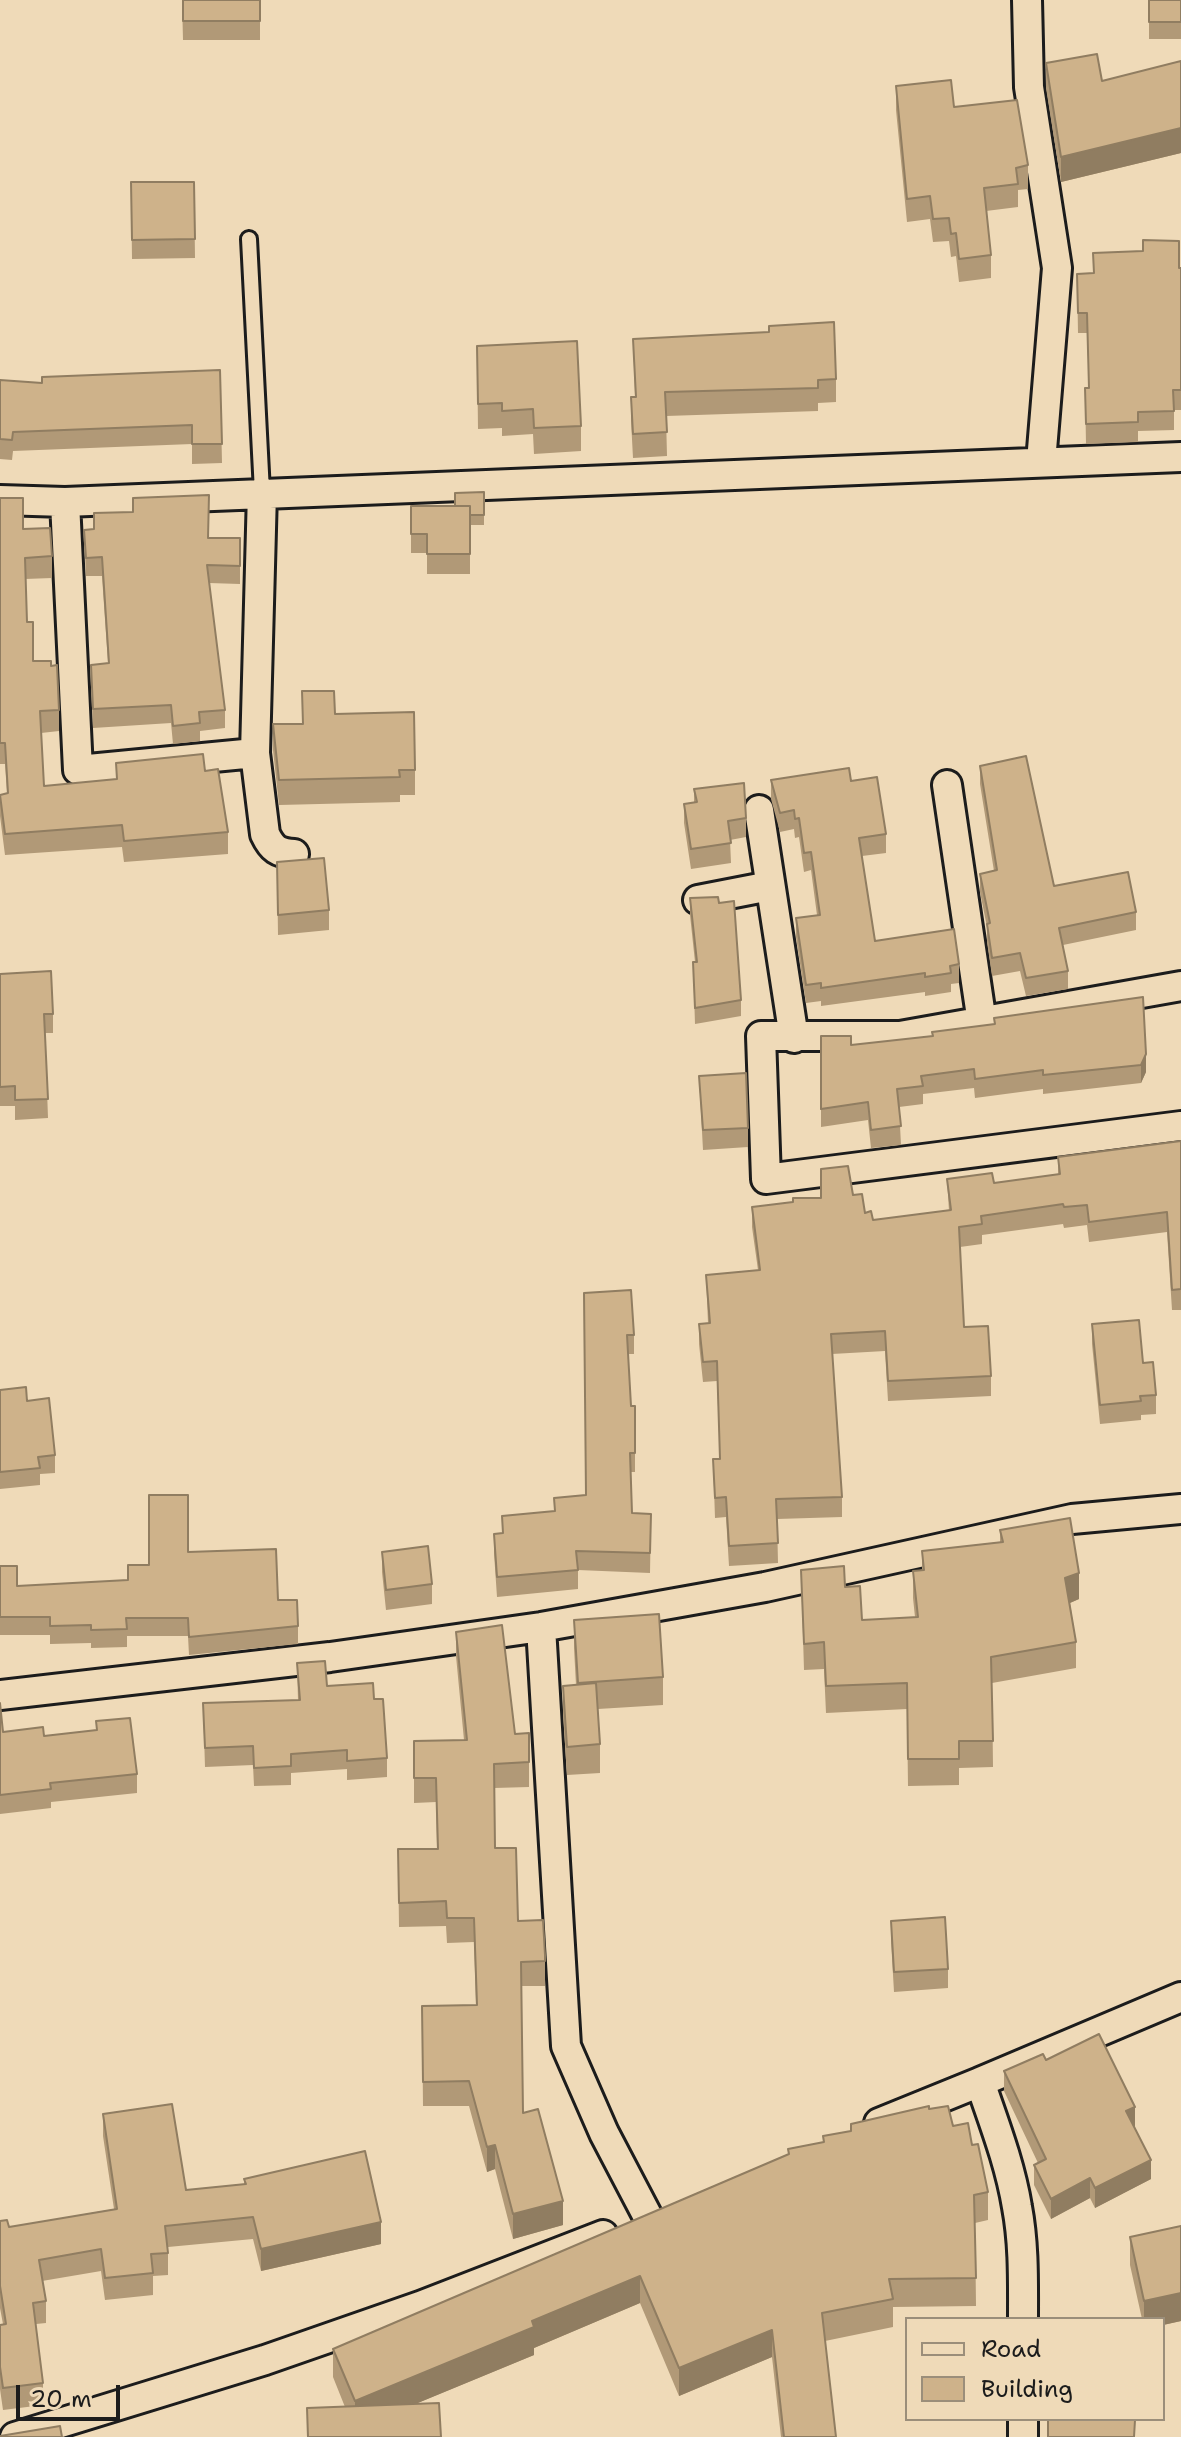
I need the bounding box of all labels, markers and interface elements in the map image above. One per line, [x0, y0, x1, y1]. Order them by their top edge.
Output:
legend [905, 2317, 1165, 2421]
text: Road [981, 2333, 1041, 2365]
scale bar [20, 2369, 124, 2419]
text: Building [981, 2373, 1073, 2405]
text: 20 m [30, 2383, 92, 2415]

